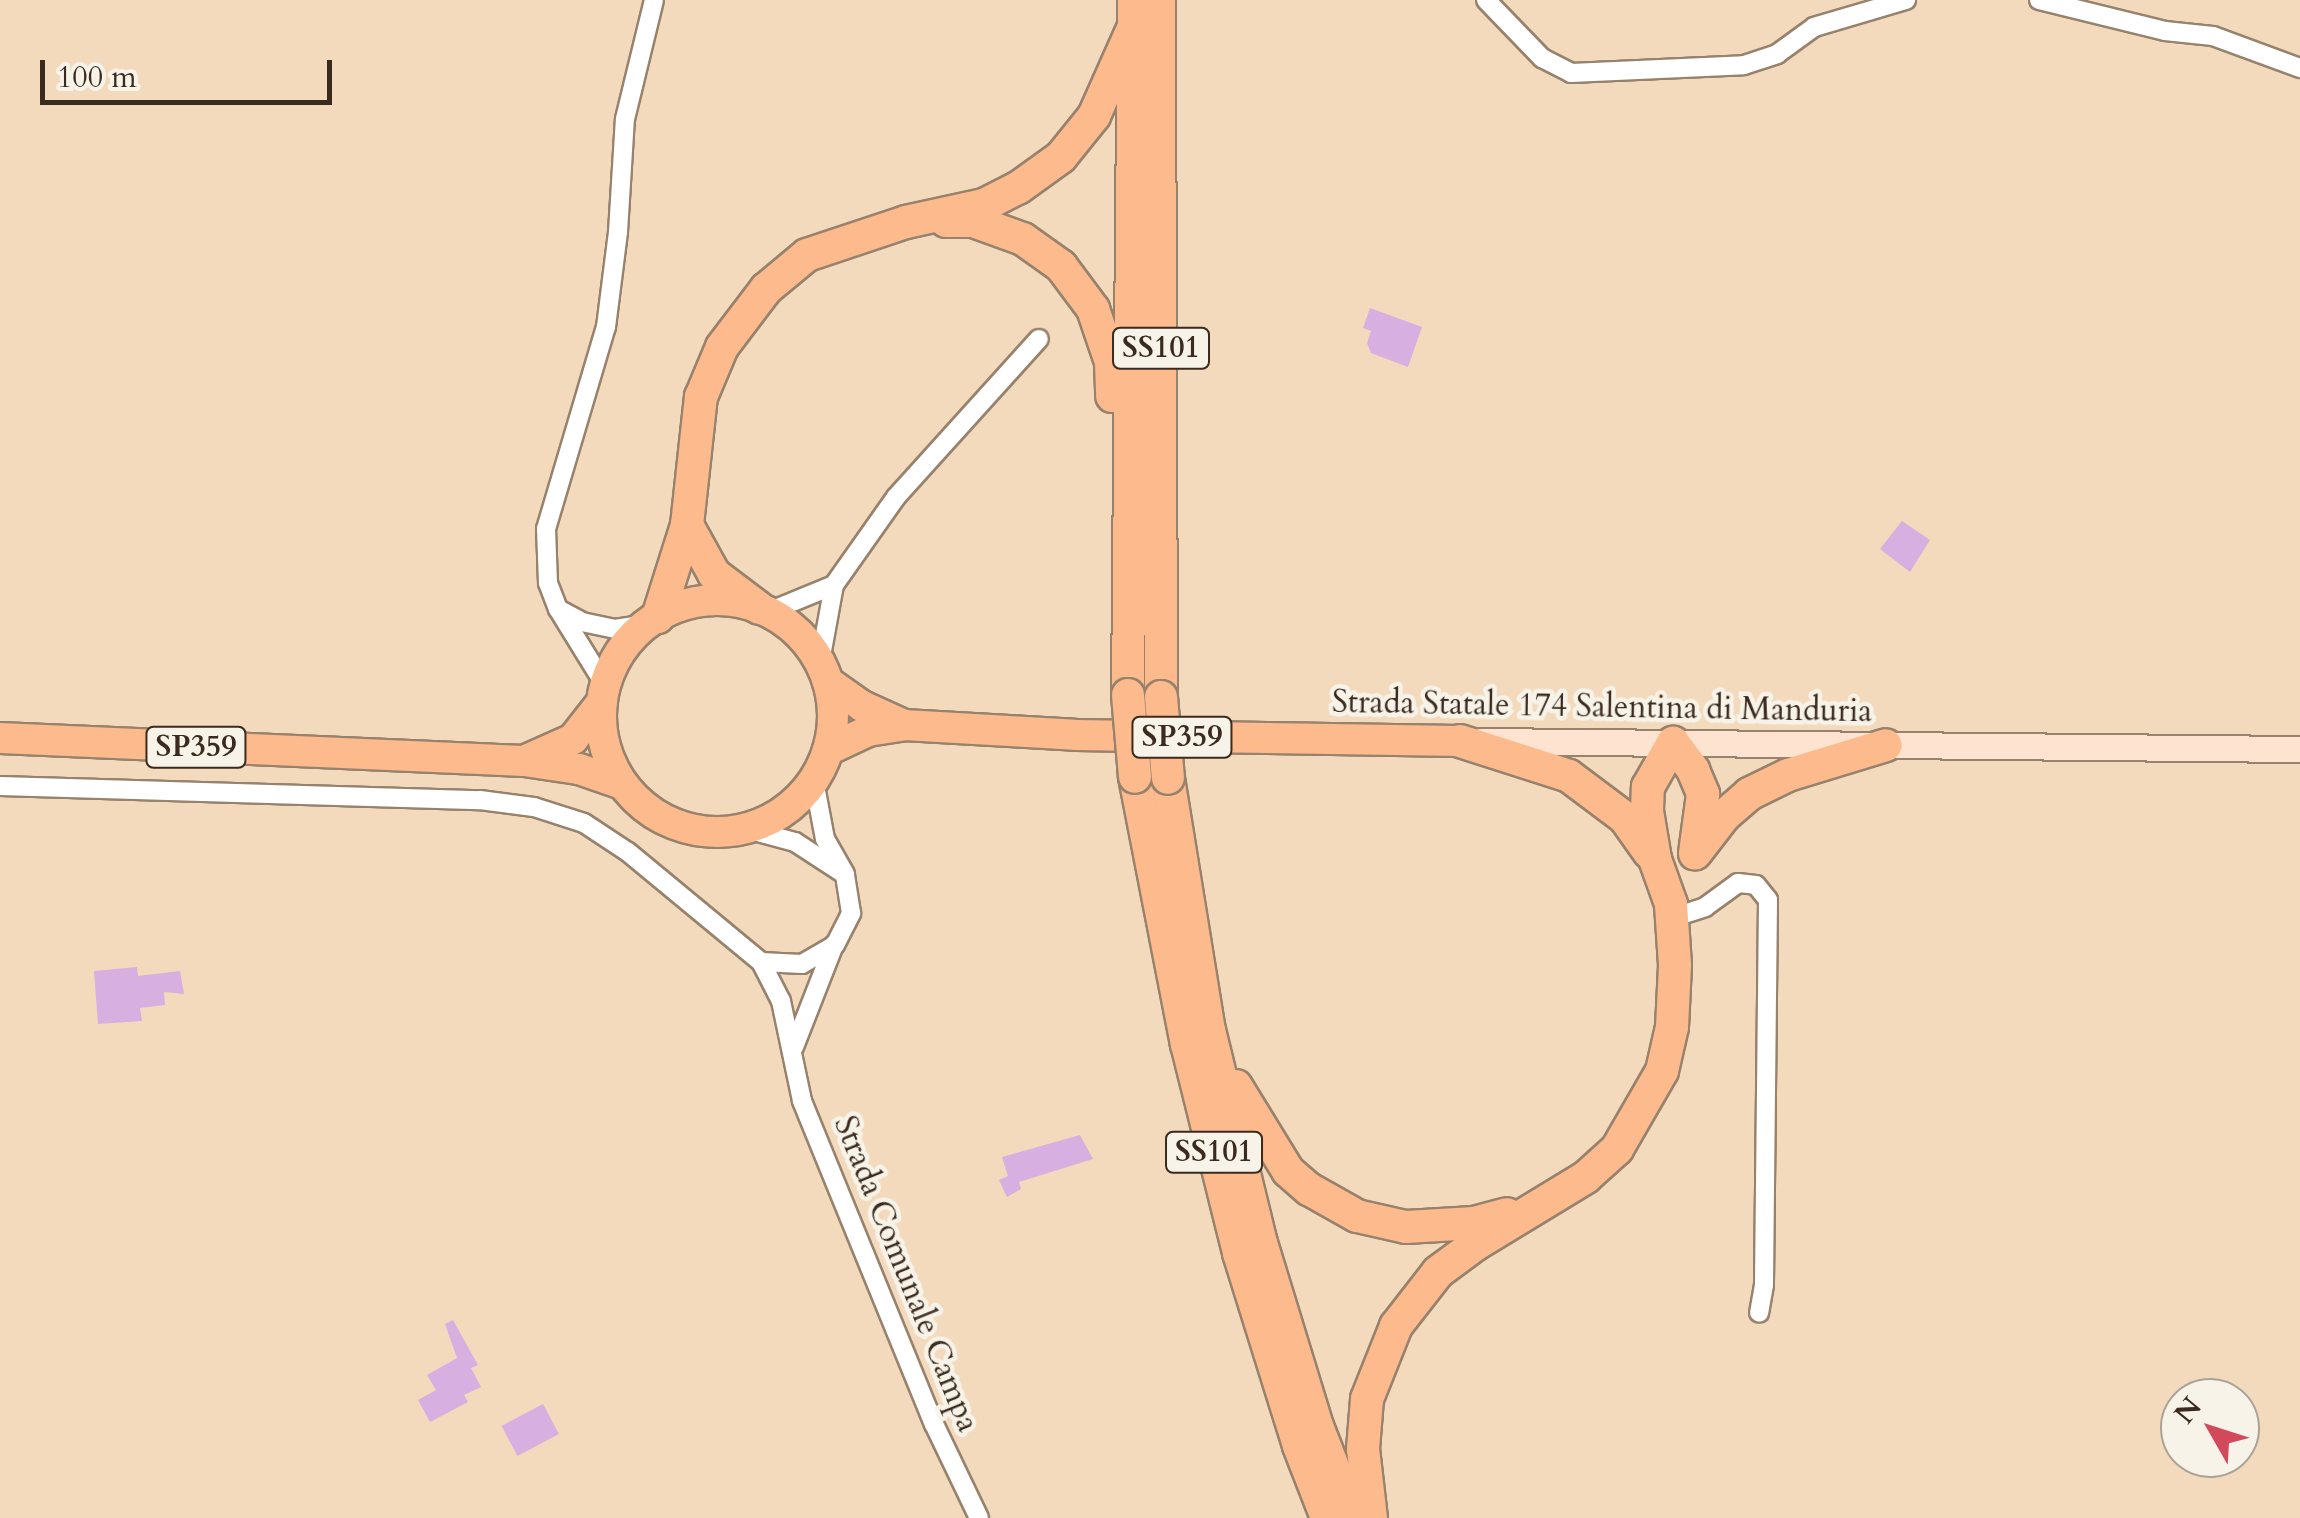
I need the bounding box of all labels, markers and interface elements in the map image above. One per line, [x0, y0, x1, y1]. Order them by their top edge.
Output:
scale bar [45, 40, 338, 102]
text: 100 m [57, 57, 137, 98]
road number: SS101 [1111, 323, 1211, 373]
street label: Strada Statale 174 Salentina di Manduria [1332, 683, 1872, 731]
road number: SP359 [1130, 712, 1234, 762]
road number: SP359 [144, 722, 248, 772]
street label: Strada Comunale Campa [825, 1111, 987, 1437]
road number: SS101 [1164, 1127, 1264, 1177]
north arrow [2160, 1378, 2260, 1478]
text: N [2166, 1389, 2211, 1432]

